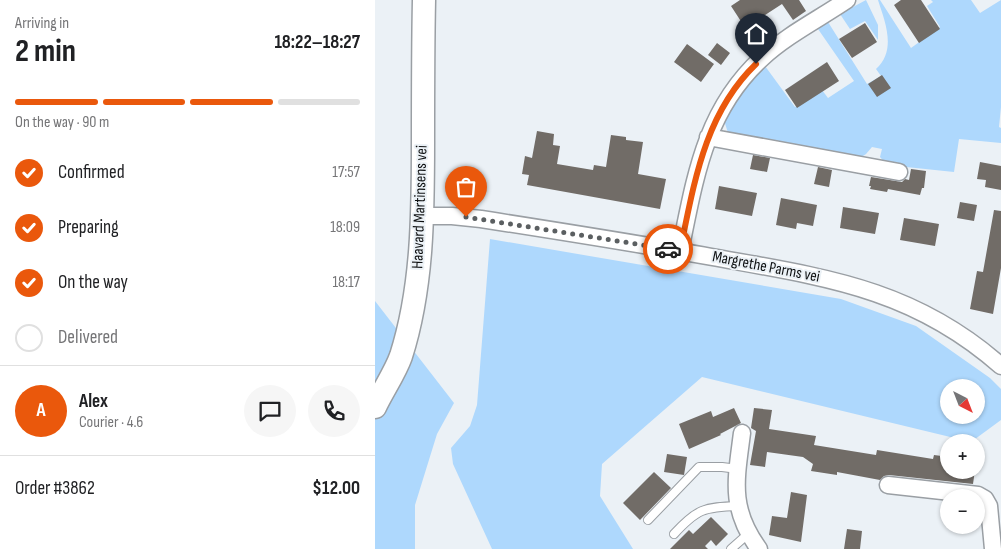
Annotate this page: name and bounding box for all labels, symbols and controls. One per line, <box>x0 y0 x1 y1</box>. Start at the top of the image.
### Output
pin <box>735 13 777 64</box>
text: Arriving in <box>15 14 69 33</box>
icon: home <box>742 20 770 48</box>
text: 18:22–18:27 <box>274 31 360 54</box>
text: 2 min <box>15 32 76 71</box>
text: On the way · 90 m <box>15 113 109 132</box>
street label: Haavard Martinsens vei <box>408 145 432 269</box>
icon: check <box>15 159 43 187</box>
text: Confirmed <box>58 161 125 184</box>
text: 17:57 <box>332 163 360 182</box>
pin <box>445 166 487 217</box>
icon: bag <box>452 173 480 201</box>
icon: check <box>15 214 43 242</box>
text: Preparing <box>58 216 119 239</box>
text: 18:09 <box>330 218 360 237</box>
courier <box>643 224 693 274</box>
icon: car <box>654 235 682 263</box>
street label: Margrethe Parms vei <box>711 247 821 287</box>
icon: check <box>15 269 43 297</box>
text: On the way <box>58 271 128 294</box>
text: 18:17 <box>332 273 360 292</box>
text: Delivered <box>58 326 118 349</box>
north arrow <box>940 379 985 424</box>
map controls <box>940 379 985 534</box>
button: chat <box>244 385 296 437</box>
button: phone <box>308 385 360 437</box>
text: Alex <box>79 390 108 413</box>
text: A <box>36 399 46 422</box>
text: Courier · 4.6 <box>79 413 143 432</box>
button: + <box>940 434 985 479</box>
text: Order #3862 <box>15 477 95 500</box>
text: $12.00 <box>312 477 360 500</box>
button: − <box>940 489 985 534</box>

